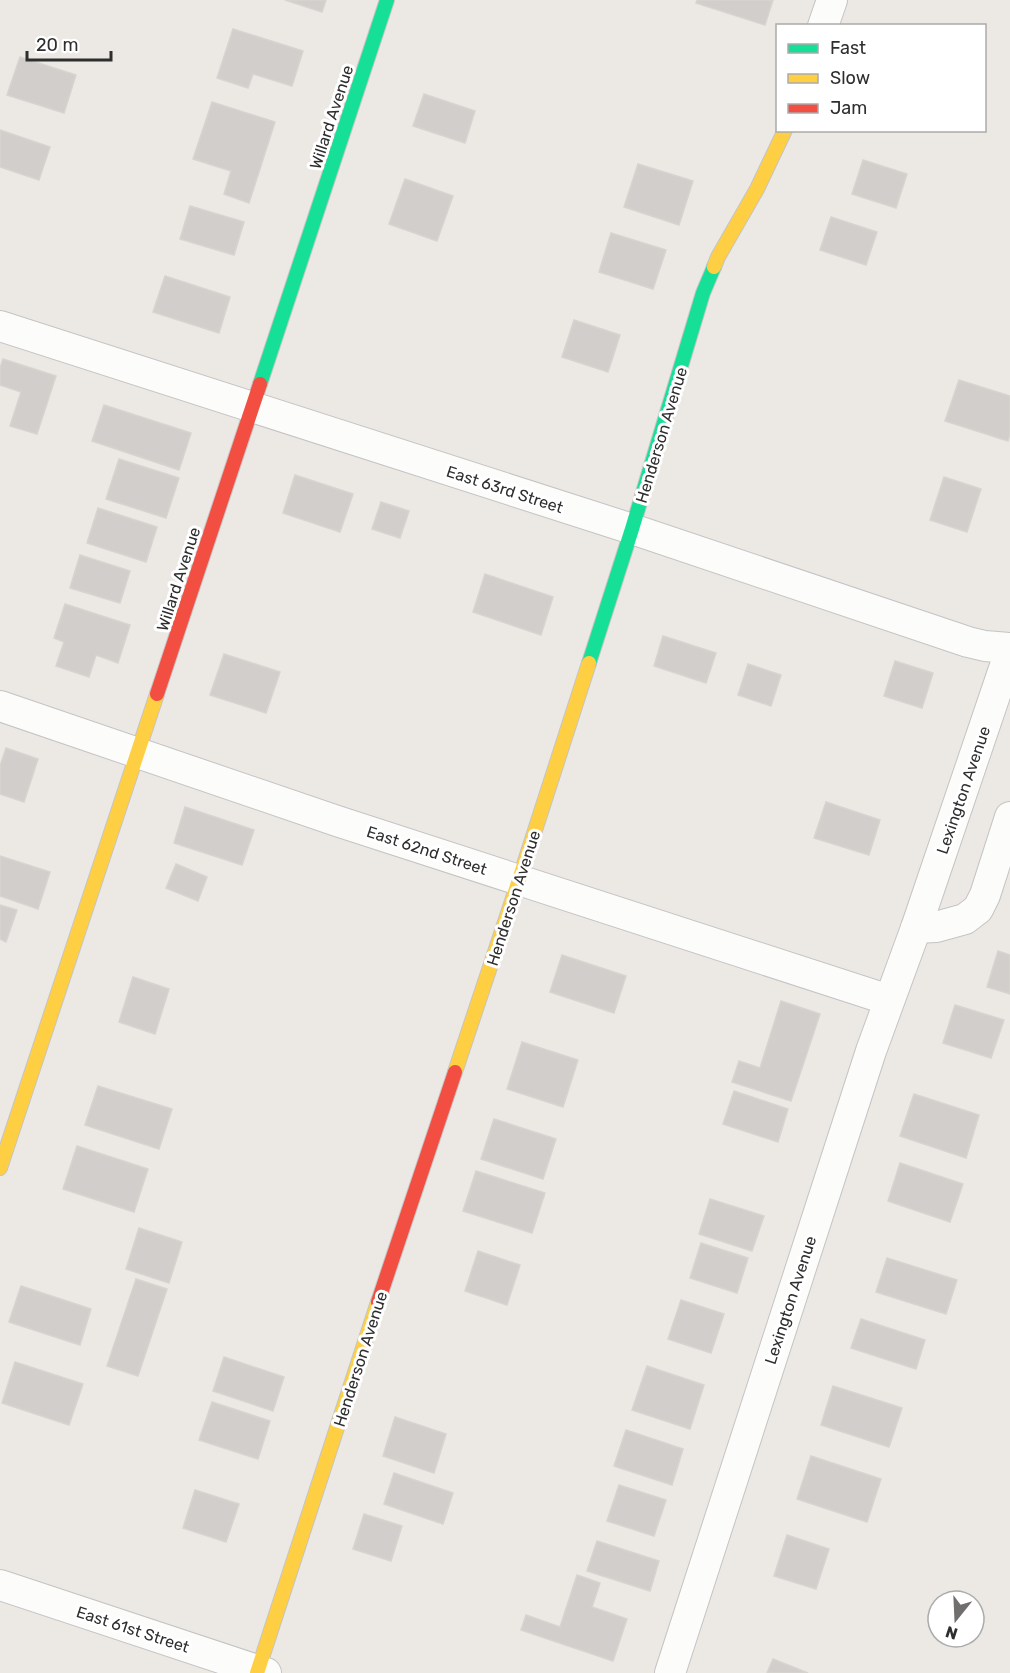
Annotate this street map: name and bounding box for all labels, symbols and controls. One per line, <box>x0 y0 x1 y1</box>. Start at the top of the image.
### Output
scale bar <box>27 24 111 62</box>
legend <box>776 24 986 132</box>
text: 20 m <box>36 34 78 56</box>
text: Fast <box>830 37 866 59</box>
street label: Willard Avenue <box>306 63 357 172</box>
text: Slow <box>830 67 870 89</box>
text: Jam <box>830 97 867 119</box>
street label: Henderson Avenue <box>632 365 691 505</box>
street label: East 63rd Street <box>444 462 566 517</box>
street label: Willard Avenue <box>153 525 204 634</box>
street label: Lexington Avenue <box>933 724 994 857</box>
street label: East 62nd Street <box>364 822 489 879</box>
street label: Henderson Avenue <box>483 828 544 968</box>
street label: Lexington Avenue <box>761 1233 820 1367</box>
street label: Henderson Avenue <box>330 1289 391 1429</box>
north arrow <box>926 1589 986 1649</box>
street label: East 61st Street <box>74 1602 192 1657</box>
text: N <box>943 1622 960 1644</box>

